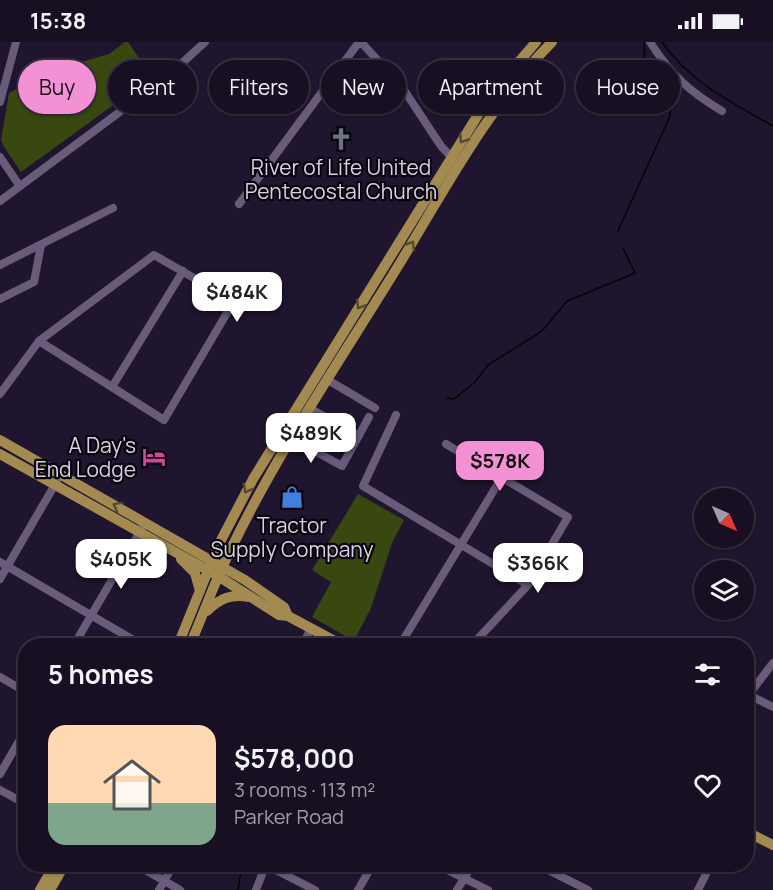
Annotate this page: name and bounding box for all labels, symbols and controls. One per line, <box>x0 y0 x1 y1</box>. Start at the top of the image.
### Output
text: 15:38 <box>30 6 86 36</box>
chip: Buy <box>18 60 96 114</box>
chip: Rent <box>108 60 197 114</box>
chip: Filters <box>209 60 309 114</box>
chip: New <box>321 60 406 114</box>
chip: Apartment <box>418 60 564 114</box>
chip: House <box>576 60 680 114</box>
church icon: River of Life United Pentecostal Church <box>328 126 354 152</box>
one-way arrow <box>459 132 470 143</box>
place label: River of Life United Pentecostal Church <box>245 153 437 205</box>
one-way arrow <box>403 241 415 251</box>
pin: $484K <box>195 272 279 323</box>
text: $484K <box>206 278 268 305</box>
one-way arrow <box>357 298 368 309</box>
pin: $489K <box>269 413 353 464</box>
text: $489K <box>280 419 342 446</box>
place label: A Day's End Lodge <box>35 431 136 483</box>
pin: $578K <box>458 441 542 492</box>
hotel icon: A Day's End Lodge <box>141 444 167 470</box>
text: $578K <box>470 447 530 474</box>
one-way arrow <box>243 483 254 493</box>
shop icon: Tractor Supply Company <box>279 484 305 510</box>
north arrow <box>694 488 754 548</box>
map controls <box>694 488 754 620</box>
one-way arrow <box>113 502 123 513</box>
place label: Tractor Supply Company <box>211 511 373 563</box>
pin: $405K <box>79 539 163 590</box>
pin: $366K <box>496 543 580 594</box>
text: $405K <box>90 545 152 572</box>
text: $366K <box>507 549 569 576</box>
button: layers <box>694 560 754 620</box>
text: 5 homes <box>48 656 154 692</box>
icon: filters <box>691 658 724 691</box>
text: $578,000 <box>234 740 355 776</box>
icon: home <box>96 749 168 821</box>
icon: heart <box>691 769 724 802</box>
text: 3 rooms · 113 m² <box>234 776 375 803</box>
text: Parker Road <box>234 803 344 830</box>

